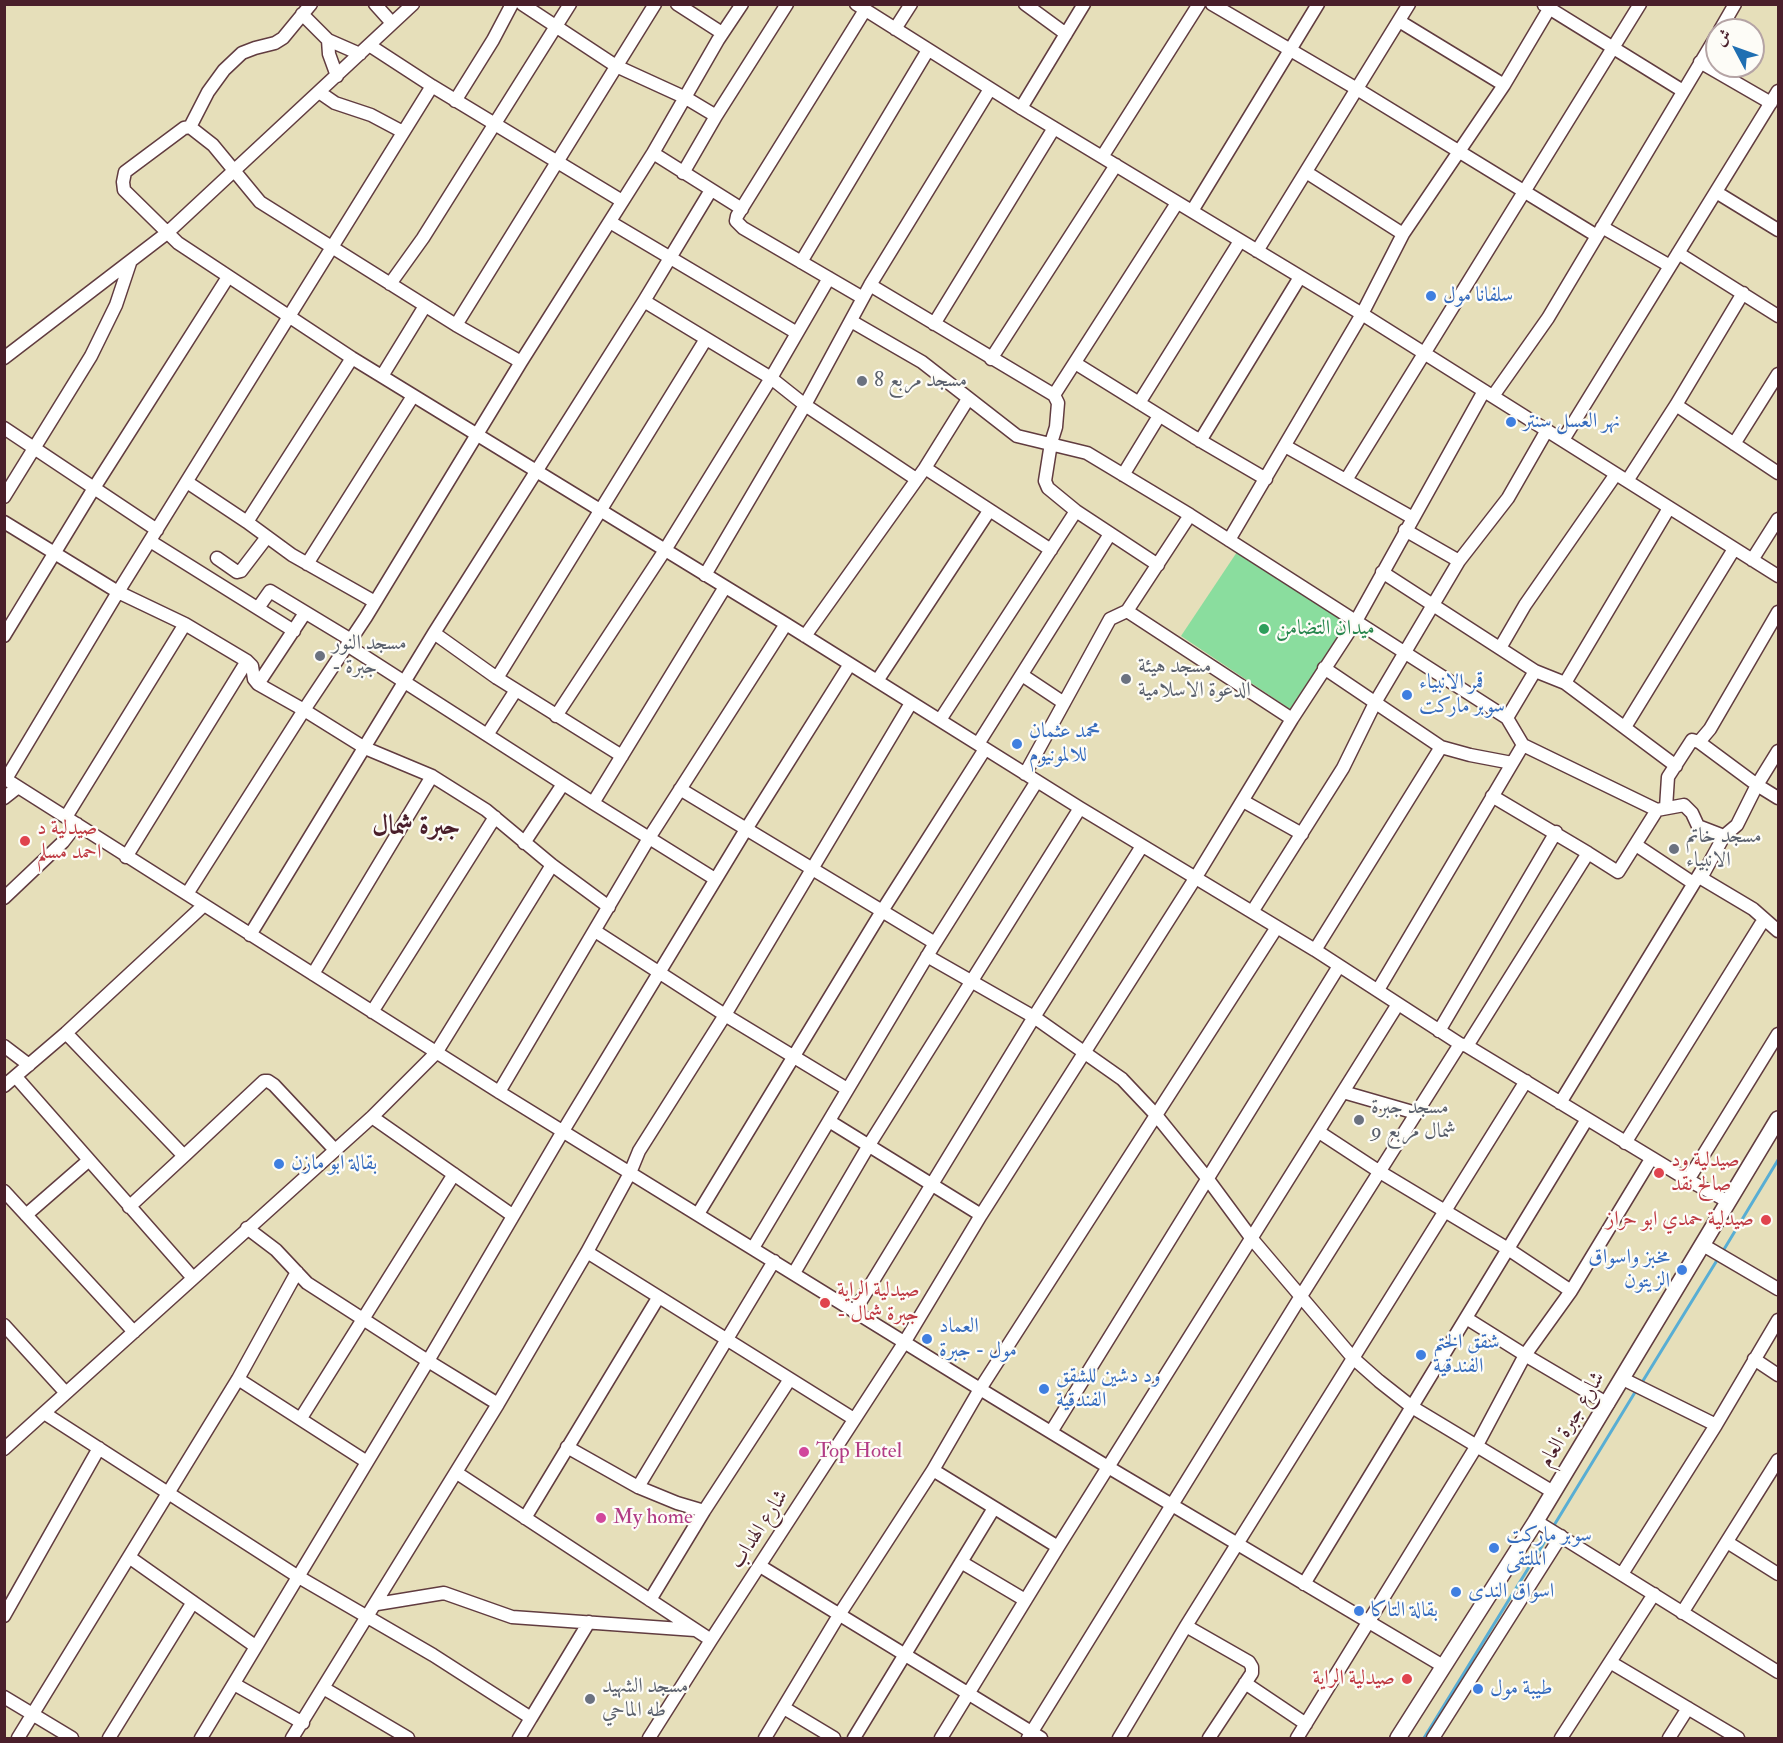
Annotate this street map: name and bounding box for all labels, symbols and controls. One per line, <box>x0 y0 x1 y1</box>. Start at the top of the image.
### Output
north arrow <box>1705 18 1765 78</box>
text: ش <box>1710 25 1736 50</box>
place label: سلفانا مول <box>1443 283 1513 309</box>
marker: سلفانا مول <box>1424 289 1438 303</box>
place label: مسجد مربع 8 <box>874 368 967 394</box>
marker: مسجد مربع 8 <box>855 374 869 388</box>
place label: نهر العسل سنتر <box>1523 409 1620 435</box>
marker: نهر العسل سنتر <box>1504 415 1518 429</box>
place label: ميدان التضامن <box>1276 616 1375 642</box>
marker: ميدان التضامن <box>1257 622 1271 636</box>
place label: مسجد النور - جبرة <box>332 631 407 681</box>
marker: مسجد النور - جبرة <box>313 649 327 663</box>
place label: مسجد هيئة الدعوة الاسلامية <box>1138 654 1251 704</box>
place label: قمر الانبياء سوبر ماركت <box>1419 670 1505 720</box>
marker: مسجد هيئة الدعوة الاسلامية <box>1119 672 1133 686</box>
marker: قمر الانبياء سوبر ماركت <box>1400 688 1414 702</box>
place label: محمد عثمان للالمونيوم <box>1029 719 1100 769</box>
marker: محمد عثمان للالمونيوم <box>1010 737 1024 751</box>
district label: جبرة شمال <box>372 812 460 844</box>
place label: صيدلية د احمد مسلم <box>37 816 101 866</box>
place label: مسجد خاتم الانبياء <box>1686 824 1762 874</box>
marker: صيدلية د احمد مسلم <box>18 834 32 848</box>
marker: مسجد خاتم الانبياء <box>1667 842 1681 856</box>
place label: مسجد جبرة شمال مربع 9 <box>1371 1095 1456 1145</box>
marker: مسجد جبرة شمال مربع 9 <box>1352 1113 1366 1127</box>
place label: صيدلية ود صالح نقد <box>1671 1148 1740 1198</box>
place label: بقالة ابو مازن <box>291 1151 377 1177</box>
marker: بقالة ابو مازن <box>272 1157 286 1171</box>
marker: صيدلية ود صالح نقد <box>1652 1166 1666 1180</box>
place label: صيدلية حمدي ابو حراز <box>1606 1207 1754 1233</box>
marker: صيدلية حمدي ابو حراز <box>1759 1213 1773 1227</box>
place label: مخبز واسواق الزيتون <box>1588 1245 1670 1295</box>
marker: مخبز واسواق الزيتون <box>1675 1263 1689 1277</box>
place label: صيدلية الراية - جبرة شمال <box>837 1278 920 1328</box>
marker: صيدلية الراية - جبرة شمال <box>818 1296 832 1310</box>
place label: العماد مول - جبرة <box>939 1314 1017 1364</box>
place label: شقق الختم الفندقية <box>1433 1330 1500 1380</box>
marker: العماد مول - جبرة <box>920 1332 934 1346</box>
marker: شقق الختم الفندقية <box>1414 1348 1428 1362</box>
place label: ود دشين للشقق الفندقية <box>1056 1364 1161 1414</box>
street label: شارع جبرة العام <box>1535 1367 1611 1473</box>
marker: ود دشين للشقق الفندقية <box>1037 1382 1051 1396</box>
place label: Top Hotel <box>816 1439 902 1465</box>
marker: Top Hotel <box>797 1445 811 1459</box>
street label: شارع الهداب <box>725 1486 795 1574</box>
place label: My home <box>613 1505 693 1531</box>
marker: My home <box>594 1511 608 1525</box>
place label: سوبر ماركت الملتقى <box>1506 1523 1592 1573</box>
marker: سوبر ماركت الملتقى <box>1487 1541 1501 1555</box>
place label: اسواق الندى <box>1468 1579 1554 1605</box>
marker: اسواق الندى <box>1449 1585 1463 1599</box>
place label: بقالة التاكا <box>1371 1598 1438 1624</box>
marker: بقالة التاكا <box>1352 1604 1366 1618</box>
place label: صيدلية الراية <box>1312 1666 1395 1692</box>
marker: صيدلية الراية <box>1400 1672 1414 1686</box>
place label: مسجد الشهيد طه الماحي <box>602 1674 689 1724</box>
place label: طيبة مول <box>1490 1676 1553 1702</box>
marker: طيبة مول <box>1471 1682 1485 1696</box>
marker: مسجد الشهيد طه الماحي <box>583 1692 597 1706</box>

